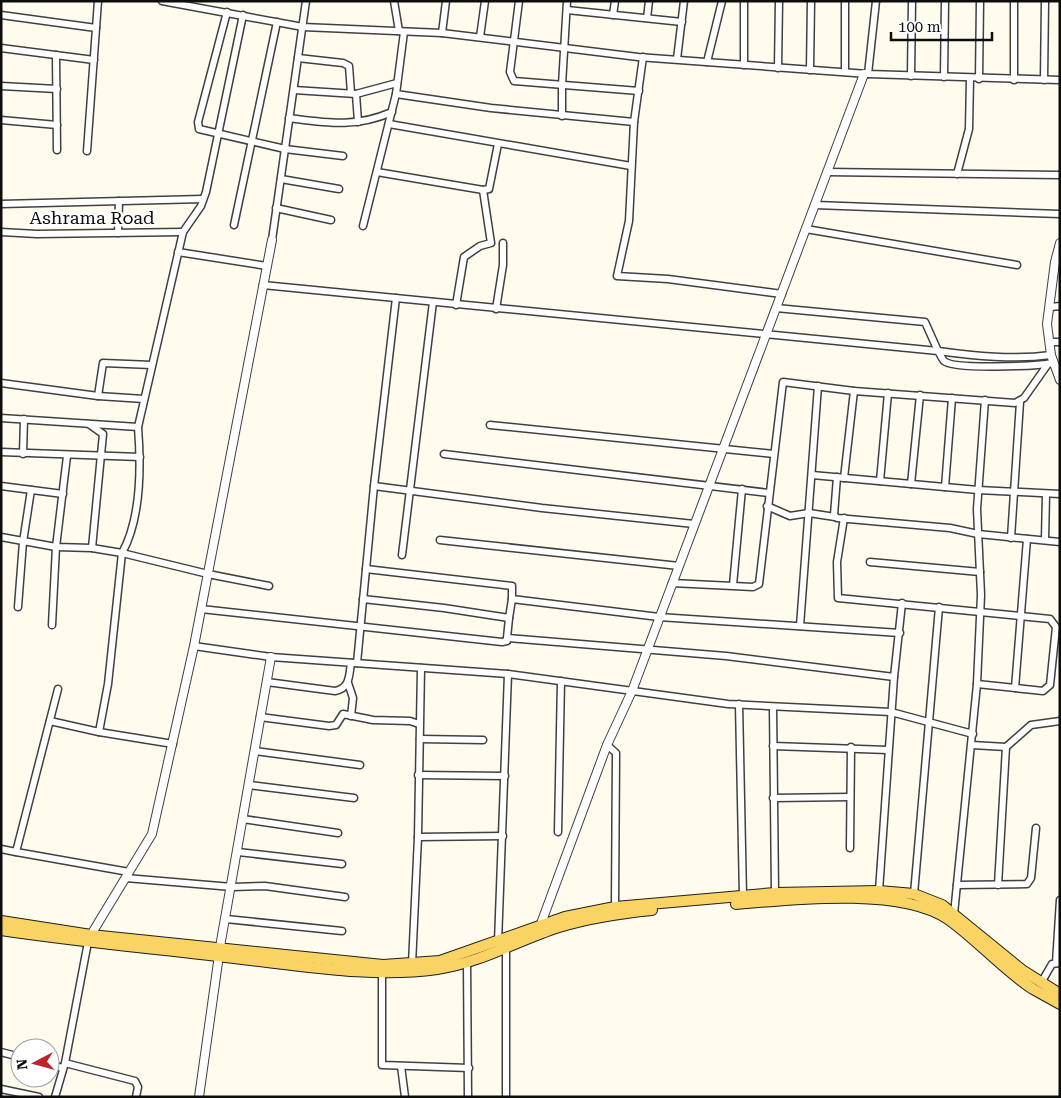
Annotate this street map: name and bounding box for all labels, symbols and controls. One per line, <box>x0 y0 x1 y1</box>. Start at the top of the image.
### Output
scale bar <box>891 10 992 42</box>
text: 100 m <box>898 18 941 36</box>
street label: Ashrama Road <box>30 207 155 228</box>
north arrow <box>10 1038 60 1088</box>
text: N <box>14 1058 31 1071</box>

